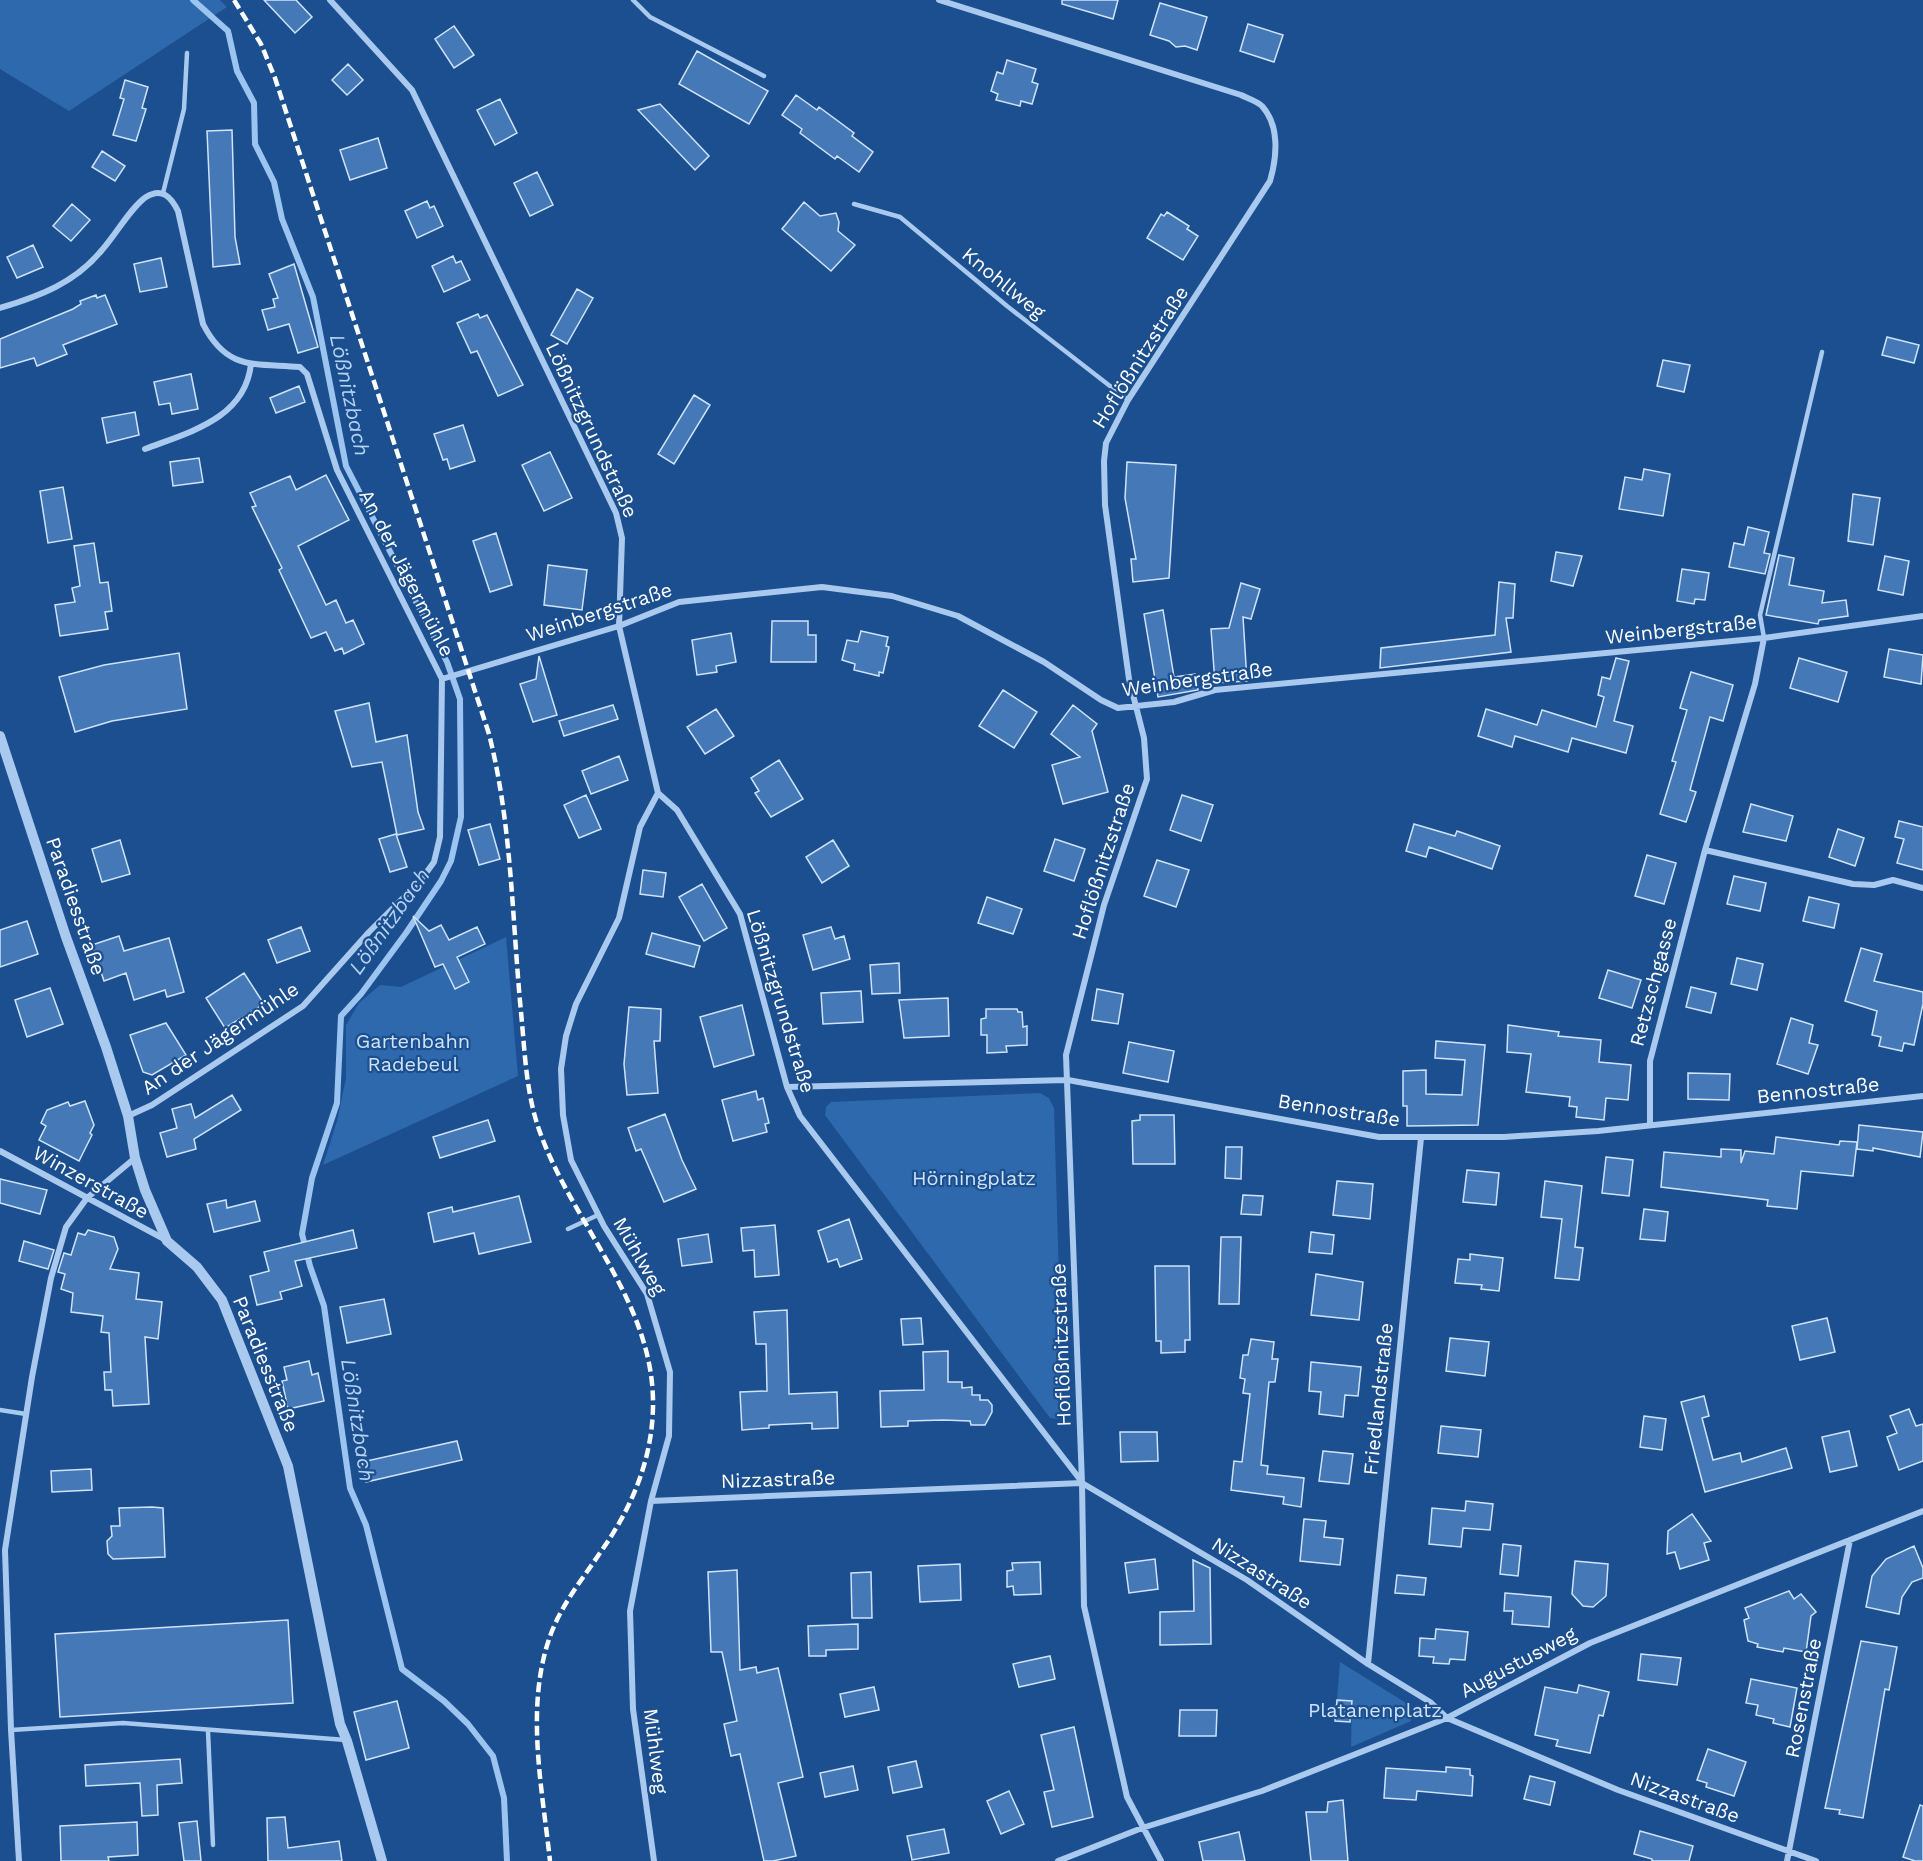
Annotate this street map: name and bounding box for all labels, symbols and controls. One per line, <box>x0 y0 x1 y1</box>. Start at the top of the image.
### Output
street label: Knohllweg <box>957 242 1051 324</box>
street label: Hoflößnitzstraße <box>1087 281 1193 433</box>
water label: Lößnitzbach <box>325 332 375 458</box>
street label: Lößnitzgrundstraße <box>541 338 643 522</box>
street label: An der Jägermühle <box>354 485 460 661</box>
street label: Weinbergstraße <box>523 577 675 647</box>
street label: Weinbergstraße <box>1604 609 1758 649</box>
street label: Weinbergstraße <box>1120 657 1274 701</box>
street label: Hoflößnitzstraße <box>1066 780 1140 942</box>
street label: Paradiesstraße <box>41 834 111 978</box>
water label: Lößnitzbach <box>343 863 435 979</box>
street label: Lößnitzgrundstraße <box>742 906 820 1096</box>
street label: Retzschgasse <box>1624 915 1682 1049</box>
street label: An der Jägermühle <box>137 976 303 1100</box>
park label: Gartenbahn Radebeul <box>356 1029 470 1076</box>
street label: Bennostraße <box>1755 1072 1881 1108</box>
street label: Bennostraße <box>1276 1088 1402 1132</box>
street label: Winzerstraße <box>29 1140 153 1224</box>
park label: Hörningplatz <box>912 1166 1036 1190</box>
street label: Mühlweg <box>608 1213 672 1300</box>
street label: Hoflößnitzstraße <box>1046 1263 1076 1427</box>
street label: Paradiesstraße <box>228 1292 304 1436</box>
street label: Friedlandstraße <box>1358 1322 1398 1476</box>
water label: Lößnitzbach <box>336 1357 380 1483</box>
street label: Nizzastraße <box>720 1465 836 1493</box>
street label: Nizzastraße <box>1207 1532 1317 1614</box>
street label: Augustusweg <box>1456 1621 1581 1703</box>
street label: Rosenstraße <box>1780 1636 1826 1760</box>
park label: Platanenplatz <box>1308 1698 1442 1722</box>
street label: Mühlweg <box>639 1707 673 1795</box>
street label: Nizzastraße <box>1627 1766 1743 1828</box>

